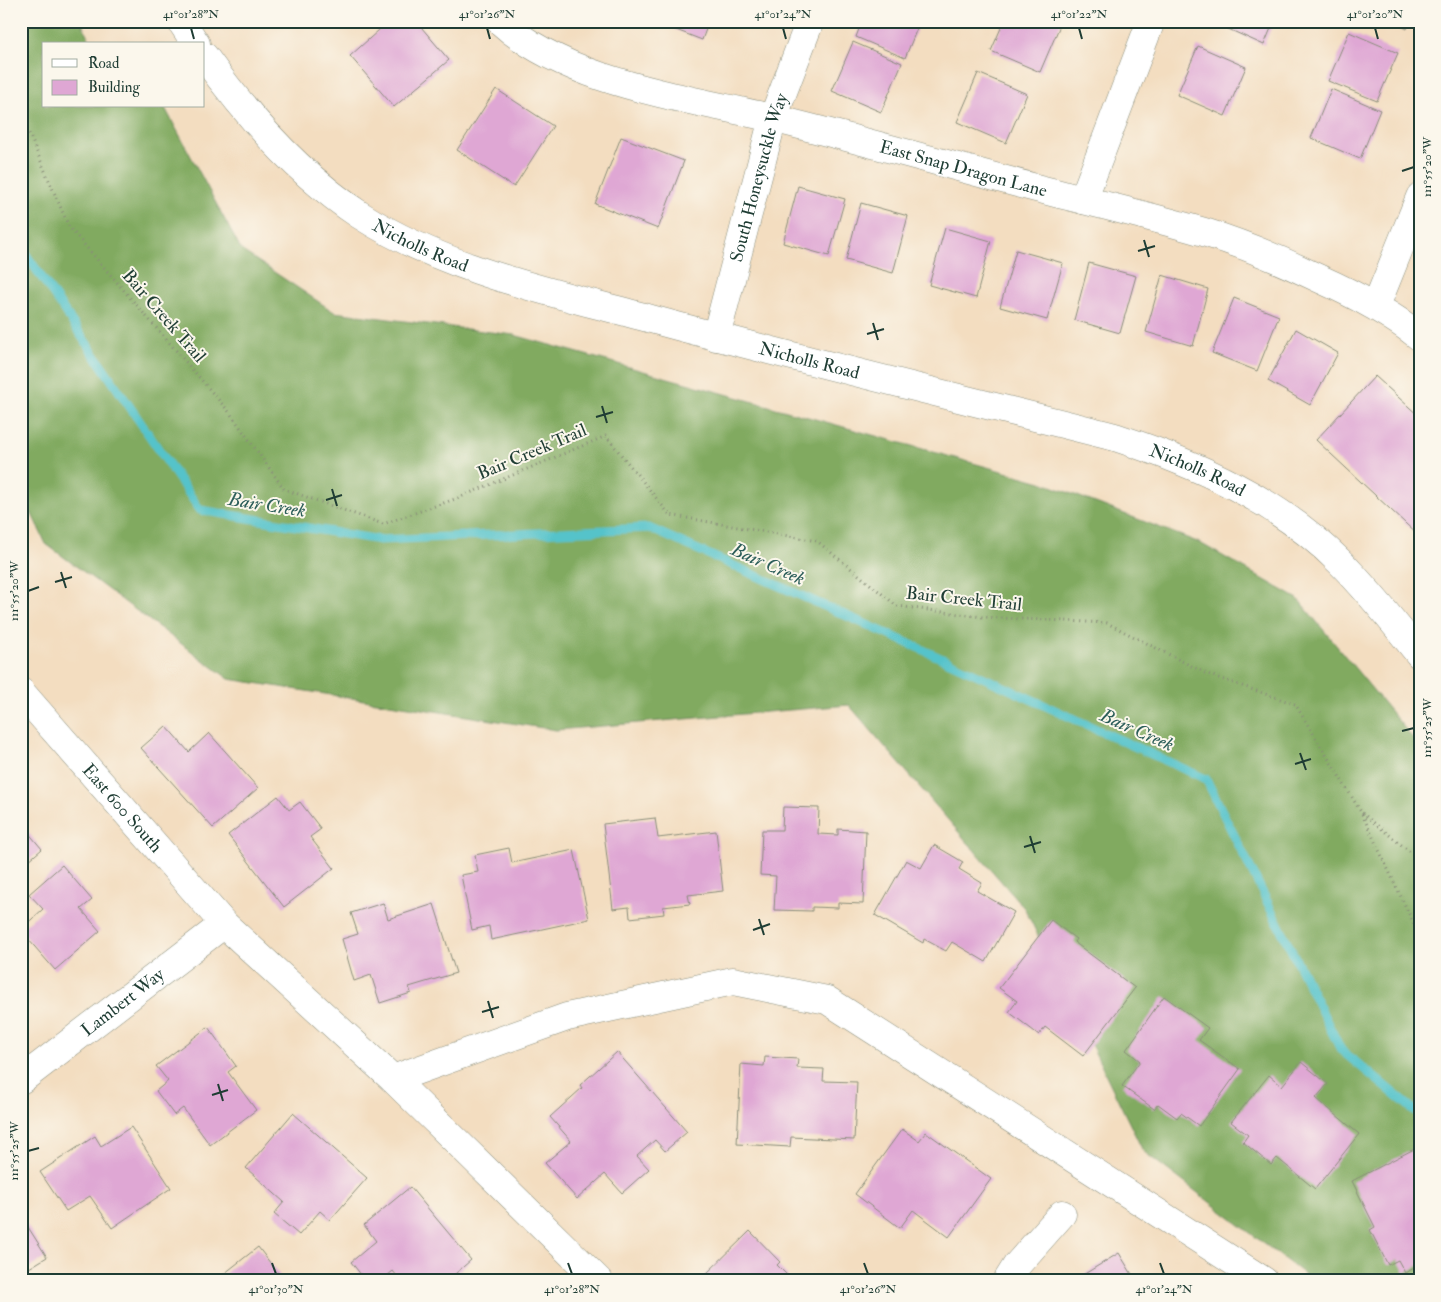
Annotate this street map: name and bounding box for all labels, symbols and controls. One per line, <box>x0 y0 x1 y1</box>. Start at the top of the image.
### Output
text: 41°01'28"N <box>163 7 219 22</box>
text: 41°01'26"N <box>459 7 516 22</box>
text: 41°01'24"N <box>755 7 812 22</box>
text: 41°01'22"N <box>1051 7 1108 22</box>
text: 41°01'20"N <box>1347 7 1404 22</box>
legend <box>42 42 205 108</box>
text: Road <box>88 54 120 73</box>
text: Building <box>88 78 140 97</box>
street label: South Honeysuckle Way <box>724 89 793 264</box>
street label: East Snap Dragon Lane <box>877 135 1050 202</box>
text: 111°55'20"W <box>1420 136 1435 197</box>
street label: Nicholls Road <box>369 214 472 277</box>
street label: Bair Creek Trail <box>117 264 211 368</box>
street label: Nicholls Road <box>757 337 862 384</box>
street label: Bair Creek Trail <box>474 418 590 485</box>
street label: Nicholls Road <box>1146 439 1250 501</box>
water label: Bair Creek <box>226 487 308 523</box>
water label: Bair Creek <box>727 537 809 591</box>
text: 111°55'20"W <box>7 560 22 621</box>
street label: Bair Creek Trail <box>905 581 1024 617</box>
text: 111°55'25"W <box>1420 697 1435 758</box>
water label: Bair Creek <box>1096 703 1178 757</box>
street label: East 600 South <box>77 759 168 858</box>
street label: Lambert Way <box>76 962 170 1041</box>
text: 111°55'25"W <box>7 1120 22 1181</box>
text: 41°01'30"N <box>248 1282 304 1297</box>
text: 41°01'28"N <box>544 1282 600 1297</box>
text: 41°01'26"N <box>840 1282 897 1297</box>
text: 41°01'24"N <box>1136 1282 1193 1297</box>

